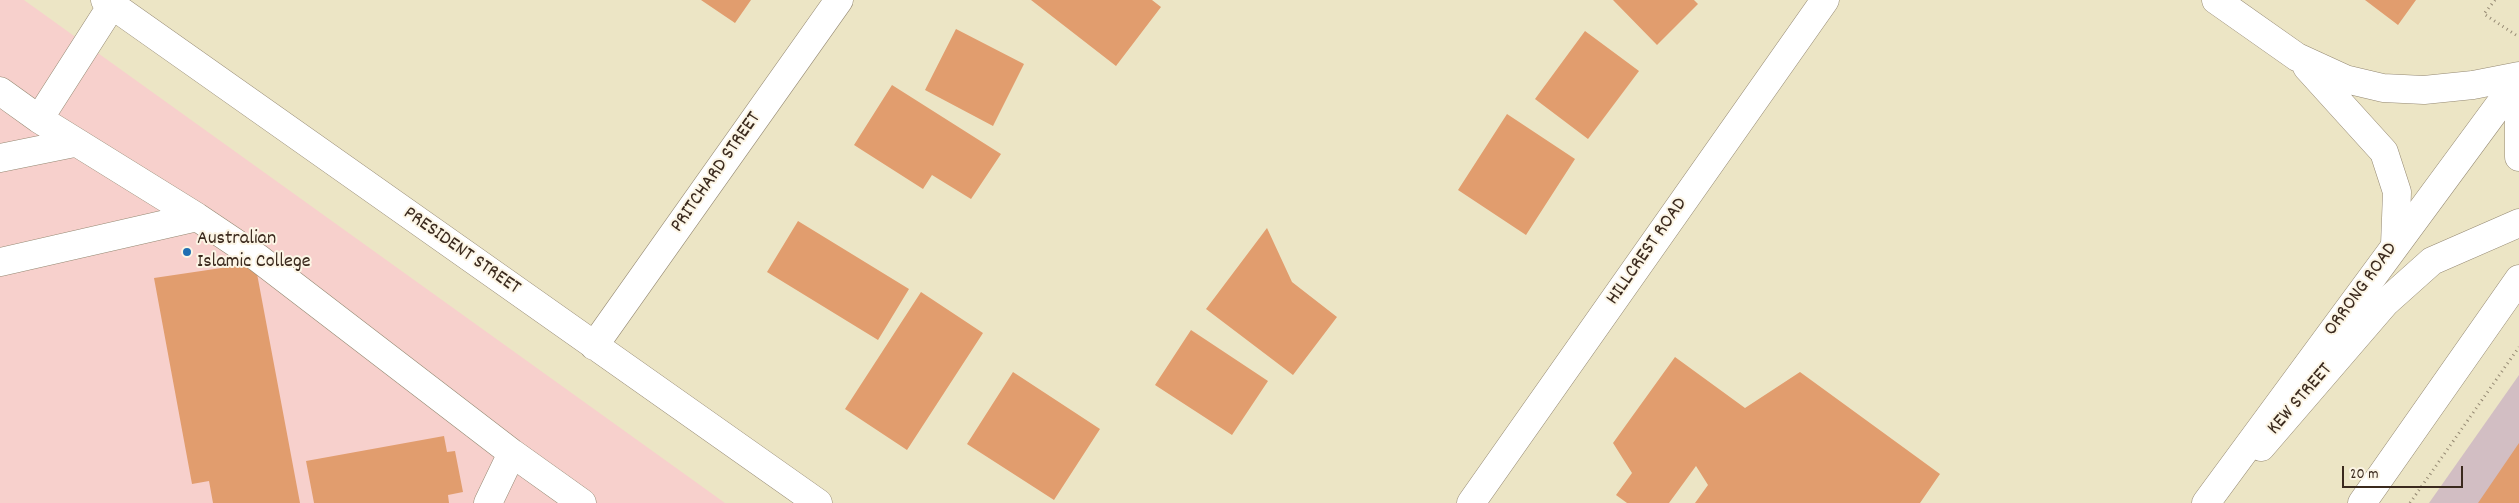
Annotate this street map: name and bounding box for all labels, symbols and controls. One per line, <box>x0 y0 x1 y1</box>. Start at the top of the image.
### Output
street label: PRITCHARD STREET <box>667 108 767 238</box>
street label: HILLCREST ROAD <box>1602 194 1694 310</box>
street label: PRESIDENT STREET <box>398 203 524 301</box>
place label: Australian Islamic College <box>197 228 310 275</box>
street label: ORRONG ROAD <box>2320 239 2404 341</box>
marker: Australian Islamic College <box>181 246 193 258</box>
street label: KEW STREET <box>2263 359 2339 441</box>
scale bar <box>2344 456 2465 488</box>
text: 20 m <box>2350 464 2378 486</box>

